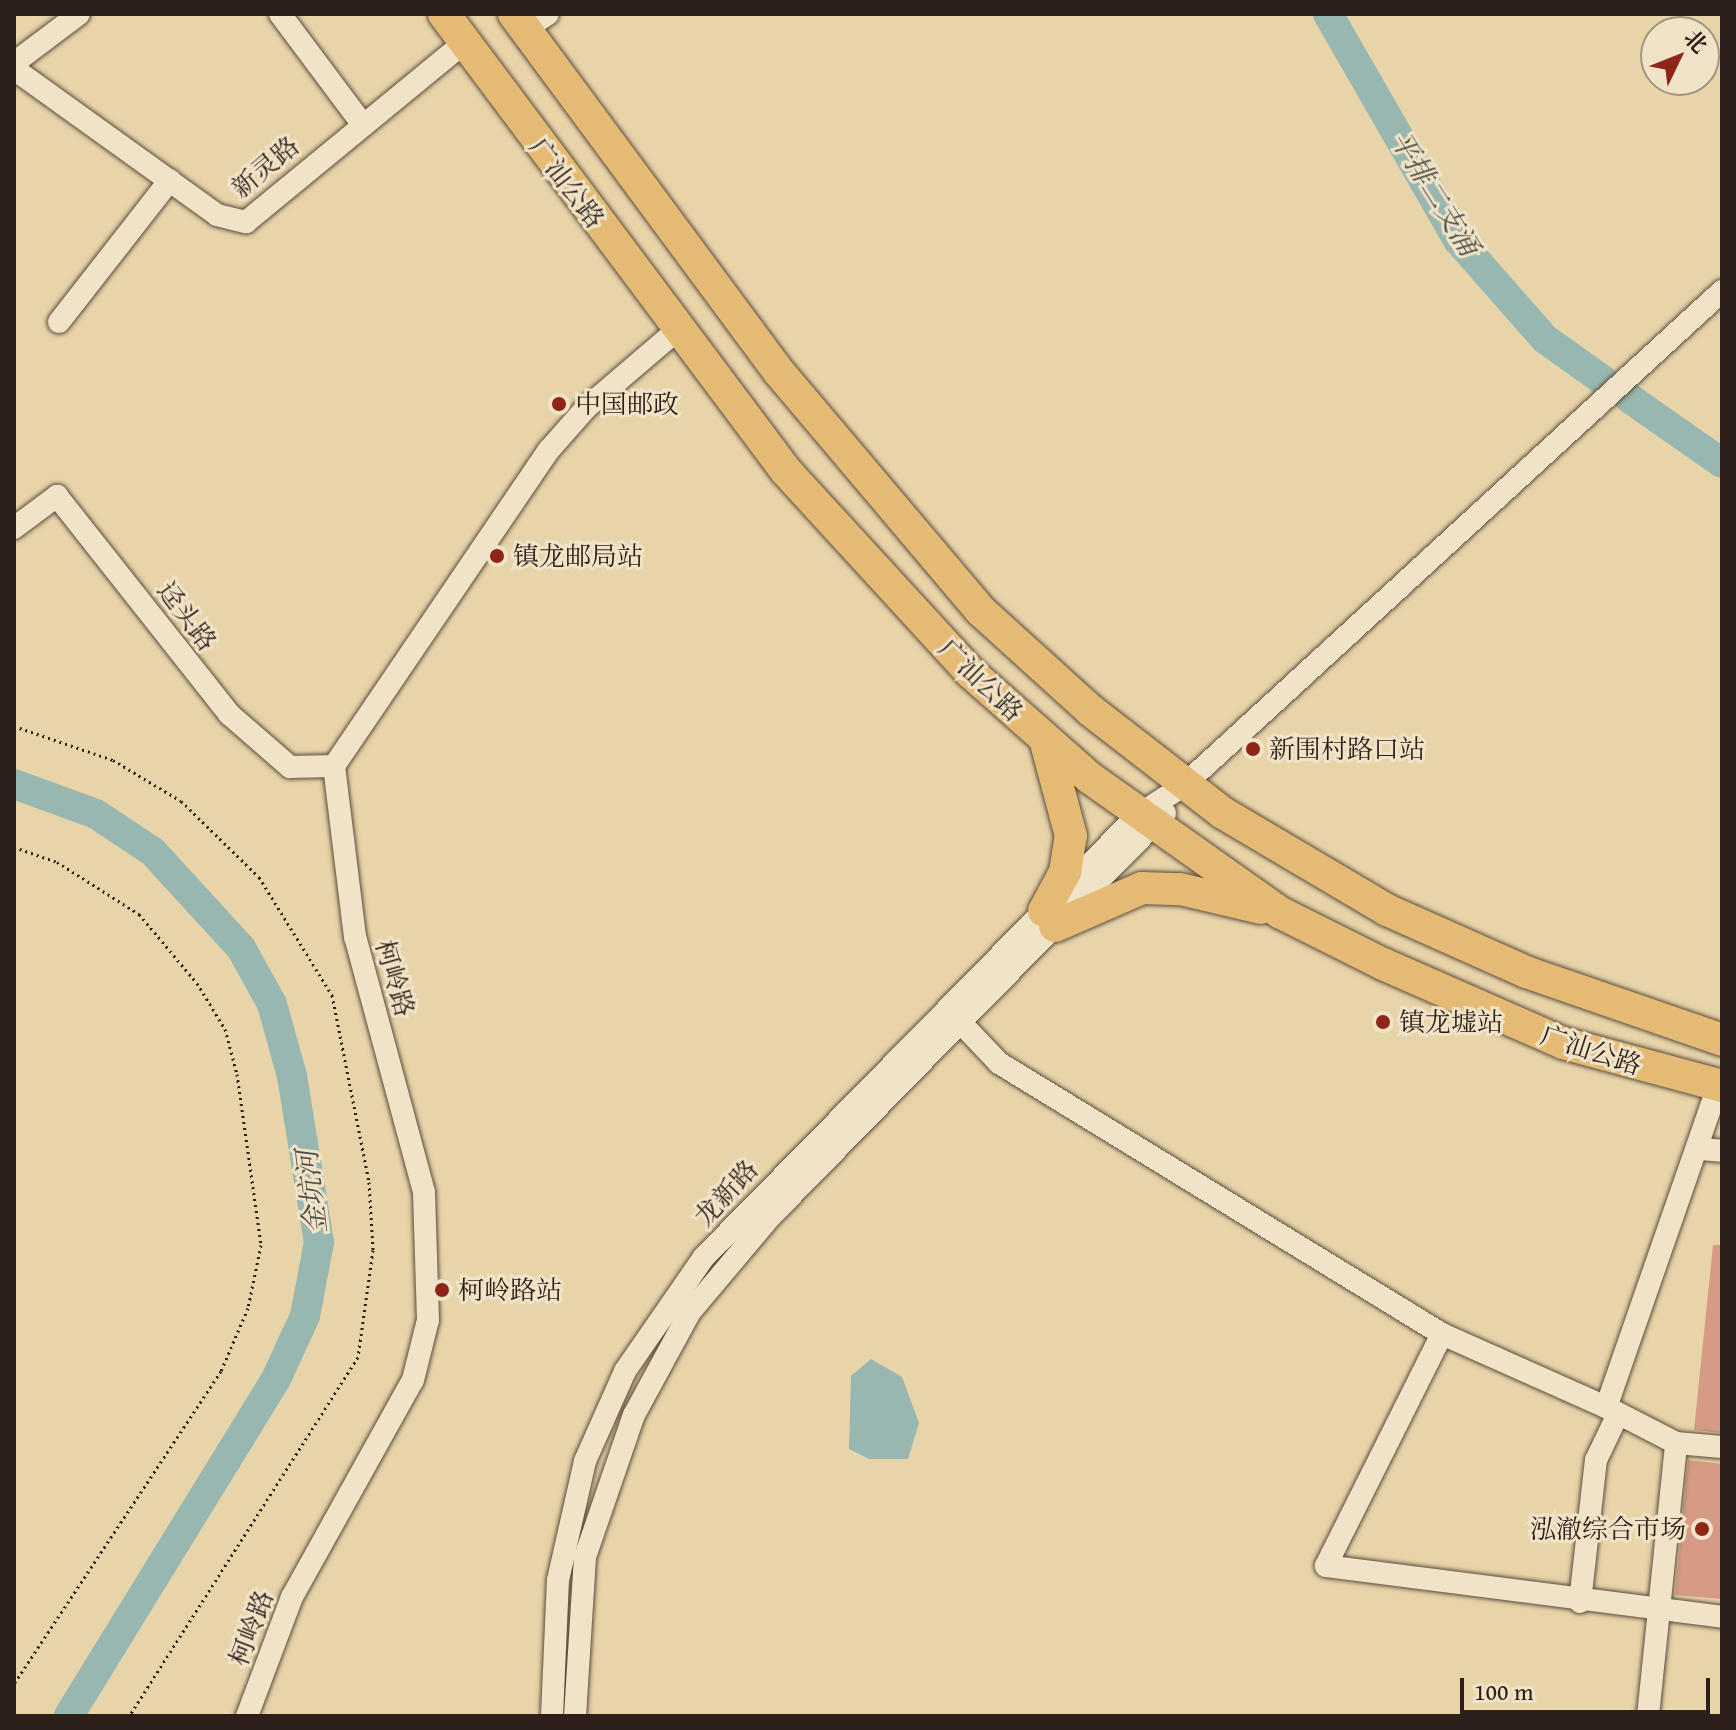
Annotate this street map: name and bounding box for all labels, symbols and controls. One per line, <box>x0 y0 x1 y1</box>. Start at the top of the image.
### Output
north arrow <box>1640 16 1720 96</box>
text: 北 <box>1677 22 1715 60</box>
water label: 平排二支涌 <box>1384 125 1486 261</box>
street label: 新灵路 <box>225 130 305 204</box>
street label: 广汕公路 <box>523 132 611 234</box>
place label: 中国邮政 <box>575 388 679 420</box>
marker: 中国邮政 <box>550 395 568 413</box>
place label: 镇龙邮局站 <box>513 540 643 572</box>
marker: 镇龙邮局站 <box>488 547 506 565</box>
street label: 迳头路 <box>151 575 223 657</box>
street label: 广汕公路 <box>933 633 1029 727</box>
place label: 新围村路口站 <box>1269 733 1425 765</box>
marker: 新围村路口站 <box>1244 740 1262 758</box>
street label: 柯岭路 <box>369 936 421 1020</box>
place label: 镇龙墟站 <box>1399 1006 1503 1038</box>
marker: 镇龙墟站 <box>1374 1013 1392 1031</box>
street label: 广汕公路 <box>1537 1019 1645 1081</box>
water label: 金坑河 <box>289 1148 333 1236</box>
street label: 龙新路 <box>688 1154 764 1232</box>
place label: 柯岭路站 <box>458 1274 562 1306</box>
marker: 柯岭路站 <box>433 1281 451 1299</box>
place label: 泓澈综合市场 <box>1530 1513 1686 1545</box>
marker: 泓澈综合市场 <box>1693 1520 1711 1538</box>
street label: 柯岭路 <box>222 1586 280 1670</box>
scale bar <box>1464 1662 1714 1712</box>
text: 100 m <box>1474 1674 1534 1709</box>

